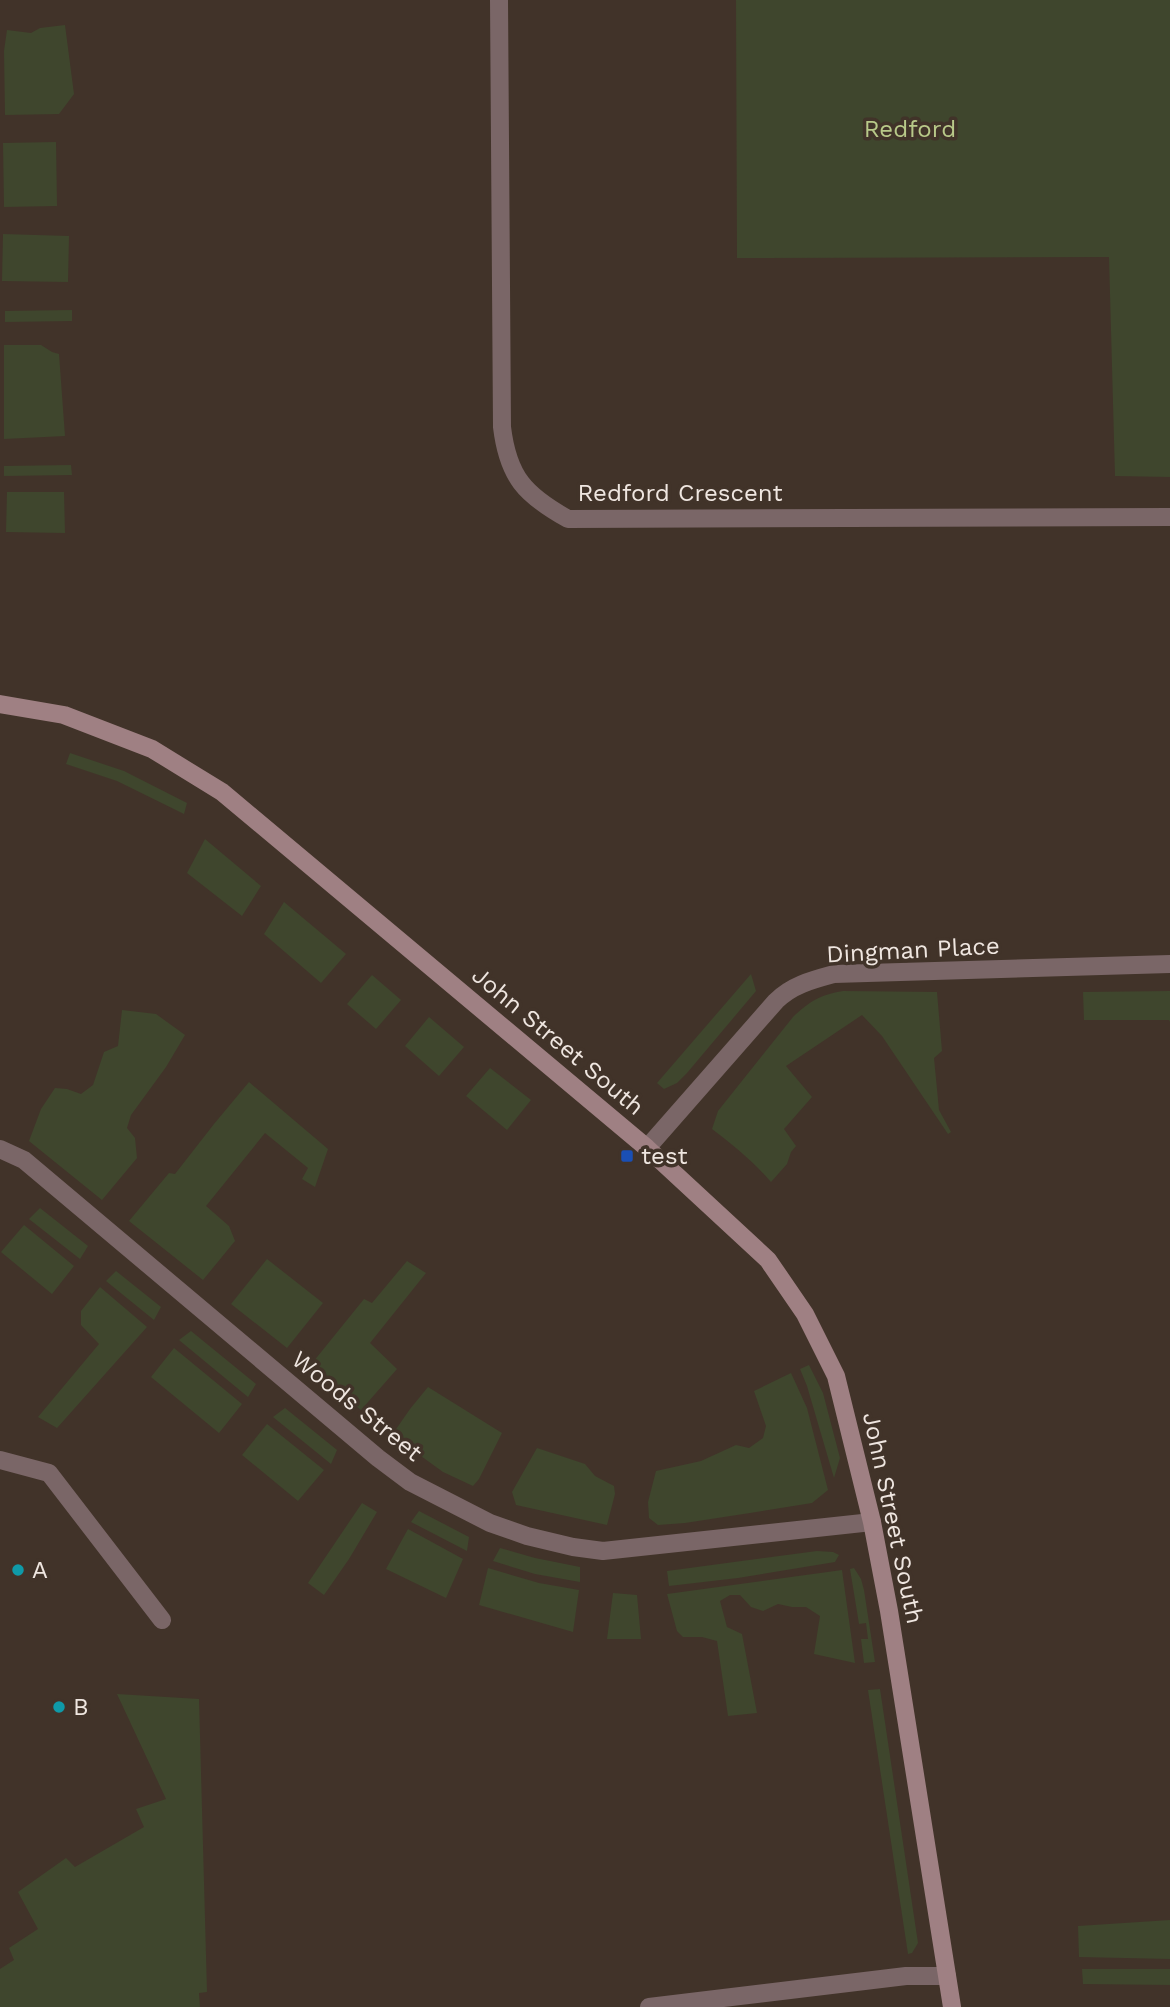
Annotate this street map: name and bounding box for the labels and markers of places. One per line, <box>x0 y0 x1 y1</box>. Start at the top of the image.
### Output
place label: test <box>641 1142 688 1170</box>
marker: test <box>619 1148 635 1164</box>
place label: A <box>32 1556 48 1584</box>
marker: A <box>10 1562 26 1578</box>
place label: B <box>73 1693 89 1721</box>
marker: B <box>51 1699 67 1715</box>

